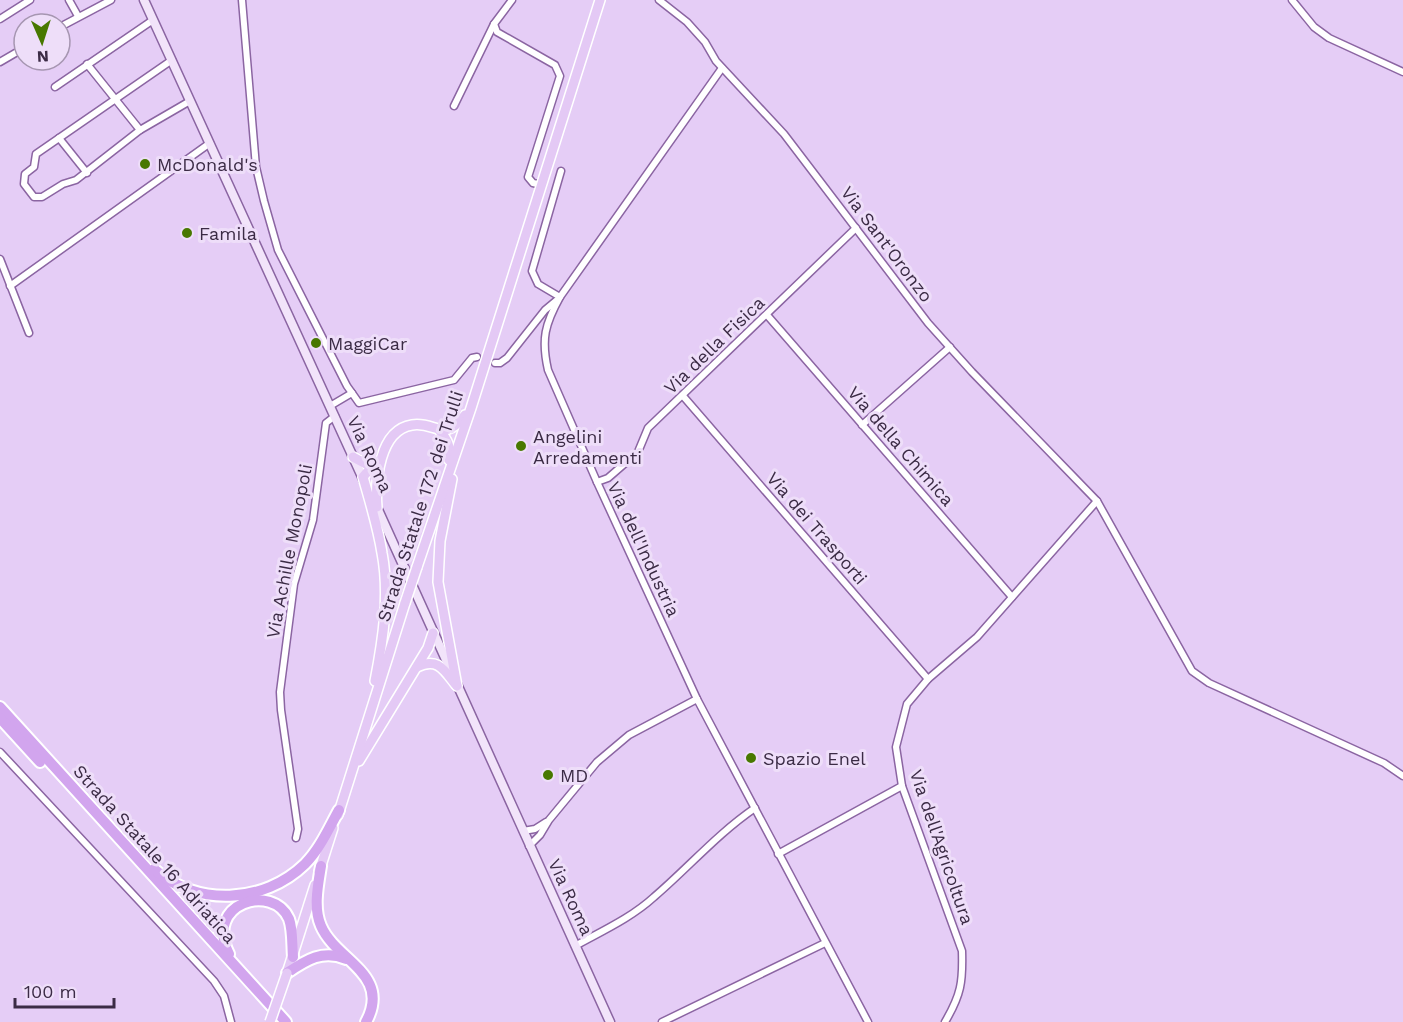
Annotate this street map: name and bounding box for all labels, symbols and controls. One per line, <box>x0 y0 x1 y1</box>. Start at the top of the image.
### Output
north arrow <box>12 12 72 72</box>
text: N <box>36 47 49 66</box>
place label: McDonald's <box>157 154 258 175</box>
marker: McDonald's <box>138 157 152 171</box>
street label: Via Sant'Oronzo <box>837 182 937 306</box>
place label: Famila <box>199 223 257 244</box>
marker: Famila <box>180 226 194 240</box>
street label: Via della Fisica <box>659 292 769 398</box>
place label: MaggiCar <box>328 333 407 354</box>
marker: MaggiCar <box>309 336 323 350</box>
street label: Via della Chimica <box>843 382 959 510</box>
street label: Strada Statale 172 dei Trulli <box>373 388 467 624</box>
street label: Via Roma <box>343 412 397 496</box>
place label: Angelini Arredamenti <box>533 426 642 468</box>
marker: Angelini Arredamenti <box>514 439 528 453</box>
street label: Via Achille Monopoli <box>262 462 316 640</box>
street label: Via dei Trasporti <box>762 467 872 589</box>
street label: Via dell'Industria <box>603 478 685 620</box>
place label: Spazio Enel <box>763 748 866 769</box>
marker: Spazio Enel <box>744 751 758 765</box>
street label: Strada Statale 16 Adriatica <box>69 760 241 948</box>
place label: MD <box>560 765 588 786</box>
street label: Via dell'Agricoltura <box>906 767 978 927</box>
marker: MD <box>541 768 555 782</box>
street label: Via Roma <box>544 855 598 939</box>
scale bar <box>15 971 114 1009</box>
text: 100 m <box>24 981 77 1002</box>

